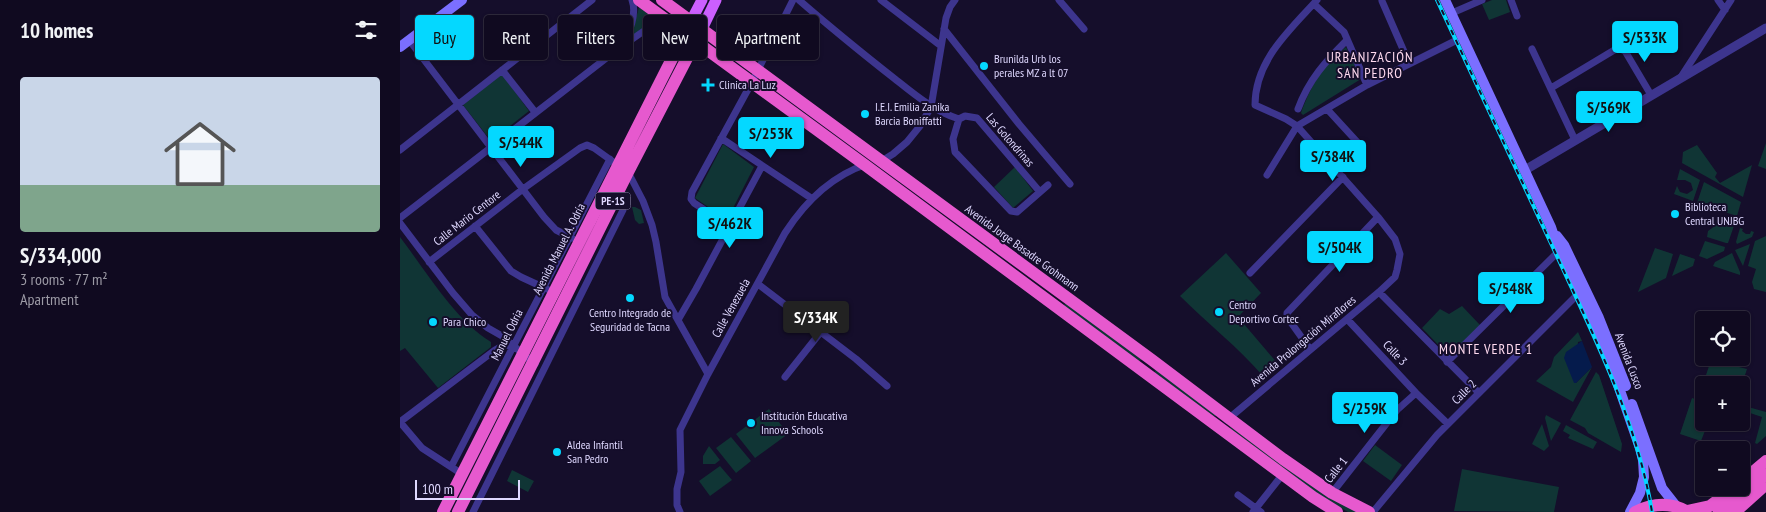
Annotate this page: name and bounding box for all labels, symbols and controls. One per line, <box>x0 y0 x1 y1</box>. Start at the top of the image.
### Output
chip: Buy <box>415 15 474 60</box>
chip: Rent <box>484 15 548 60</box>
chip: Filters <box>558 15 633 60</box>
chip: New <box>643 15 707 60</box>
chip: Apartment <box>717 15 819 60</box>
icon: filters <box>352 16 380 44</box>
text: 10 homes <box>20 17 93 44</box>
pin: S/533K <box>1604 20 1686 63</box>
text: S/533K <box>1623 27 1667 47</box>
district label: URBANIZACIÓN SAN PEDRO <box>1326 48 1414 82</box>
place label: Brunilda Urb los perales MZ a lt 07 <box>994 51 1069 80</box>
marker: Brunilda Urb los perales MZ a lt 07 <box>978 60 990 72</box>
place label: Clinica La Luz <box>719 77 776 92</box>
marker: Clinica La Luz <box>701 78 715 92</box>
pin: S/569K <box>1568 90 1650 133</box>
text: S/569K <box>1587 97 1631 117</box>
place label: I.E.I. Emilia Zanika Barcia Boniffatti <box>875 99 949 128</box>
marker: I.E.I. Emilia Zanika Barcia Boniffatti <box>859 108 871 120</box>
icon: home <box>155 109 245 199</box>
street label: Las Golondrinas <box>983 110 1038 169</box>
pin: S/253K <box>730 116 812 159</box>
text: S/253K <box>749 123 793 143</box>
pin: S/544K <box>480 126 562 168</box>
text: S/544K <box>499 132 543 152</box>
pin: S/384K <box>1292 140 1374 182</box>
text: S/384K <box>1311 146 1355 166</box>
street label: Calle Mario Centore <box>430 187 503 249</box>
road number: PE-1S <box>596 192 630 210</box>
place label: Biblioteca Central UNJBG <box>1685 199 1744 228</box>
street label: Avenida Manuel A. Odría <box>529 200 588 297</box>
street label: Avenida Jorge Basadre Grohmann <box>962 201 1082 294</box>
pin: S/462K <box>689 206 771 249</box>
marker: Biblioteca Central UNJBG <box>1669 208 1681 220</box>
text: S/462K <box>708 213 752 233</box>
pin: S/504K <box>1299 230 1381 273</box>
text: S/504K <box>1318 237 1362 257</box>
text: S/334,000 <box>20 242 101 269</box>
text: 3 rooms · 77 m² <box>20 269 108 289</box>
pin: S/548K <box>1470 272 1552 314</box>
street label: Calle Venezuela <box>708 275 753 340</box>
text: S/548K <box>1489 278 1533 298</box>
text: Apartment <box>20 289 79 309</box>
marker: Centro Integrado de Seguridad de Tacna <box>624 292 636 304</box>
street label: Avenida Prolongación Miraflores <box>1247 292 1359 389</box>
place label: Centro Deportivo Cortec <box>1229 297 1300 326</box>
pin: S/334K <box>775 300 857 343</box>
place label: Centro Integrado de Seguridad de Tacna <box>589 305 671 334</box>
street label: Manuel Odria <box>487 306 526 363</box>
marker: Centro Deportivo Cortec <box>1213 306 1225 318</box>
text: S/334K <box>794 307 838 327</box>
map controls <box>1695 311 1750 496</box>
button: locate <box>1695 311 1750 366</box>
place label: Para Chico <box>443 314 486 329</box>
marker: Para Chico <box>427 316 439 328</box>
street label: Avenida Cusco <box>1612 331 1647 391</box>
street label: Calle 3 <box>1380 337 1411 368</box>
district label: MONTE VERDE 1 <box>1439 340 1533 358</box>
street label: Calle 2 <box>1448 376 1479 407</box>
button: + <box>1695 376 1750 431</box>
pin: S/259K <box>1324 392 1406 434</box>
text: S/259K <box>1343 398 1387 418</box>
place label: Institución Educativa Innova Schools <box>761 408 848 437</box>
marker: Institución Educativa Innova Schools <box>745 417 757 429</box>
place label: Aldea Infantil San Pedro <box>567 437 623 466</box>
button: − <box>1695 441 1750 496</box>
marker: Aldea Infantil San Pedro <box>551 446 563 458</box>
street label: Calle 1 <box>1321 454 1350 486</box>
scale bar <box>415 477 520 500</box>
text: 100 m <box>422 480 453 498</box>

